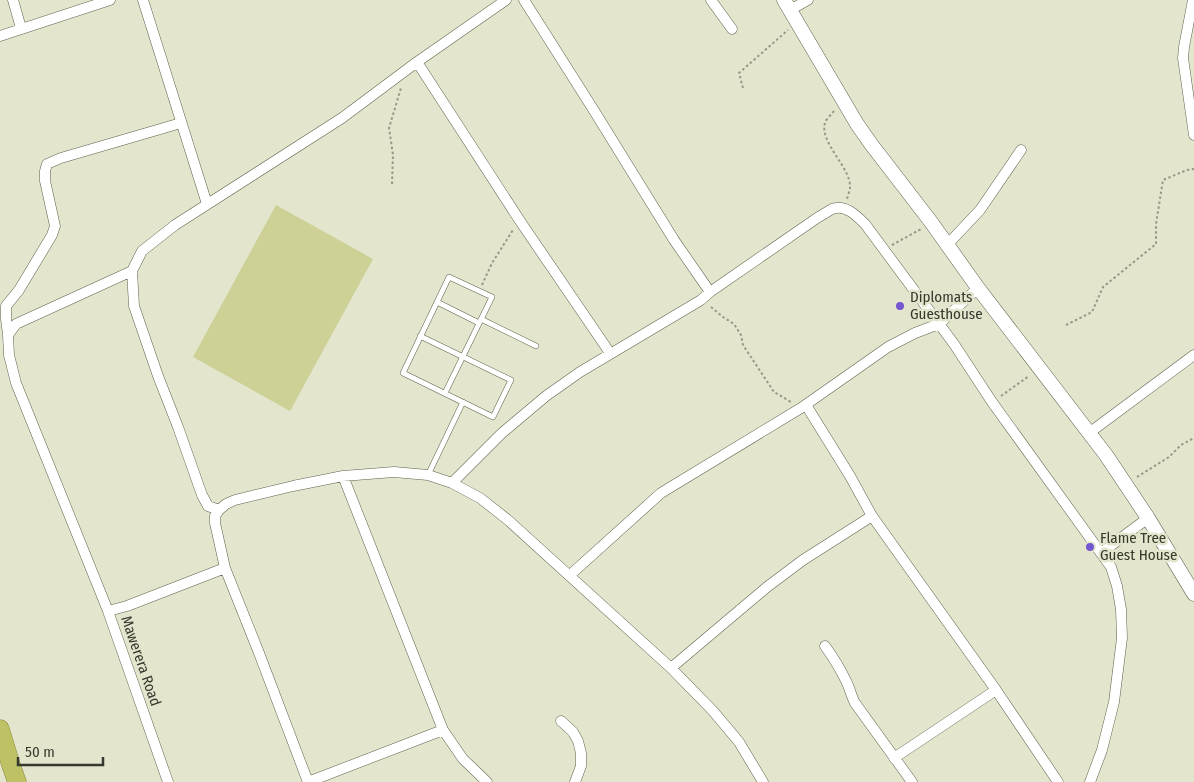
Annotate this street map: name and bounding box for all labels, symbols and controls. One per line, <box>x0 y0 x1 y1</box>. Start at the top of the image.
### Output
place label: Diplomats Guesthouse <box>910 288 983 323</box>
marker: Diplomats Guesthouse <box>894 300 906 312</box>
place label: Flame Tree Guest House <box>1100 529 1177 564</box>
marker: Flame Tree Guest House <box>1084 541 1096 553</box>
street label: Mawerera Road <box>117 614 165 708</box>
scale bar <box>18 734 102 766</box>
text: 50 m <box>25 743 55 761</box>

